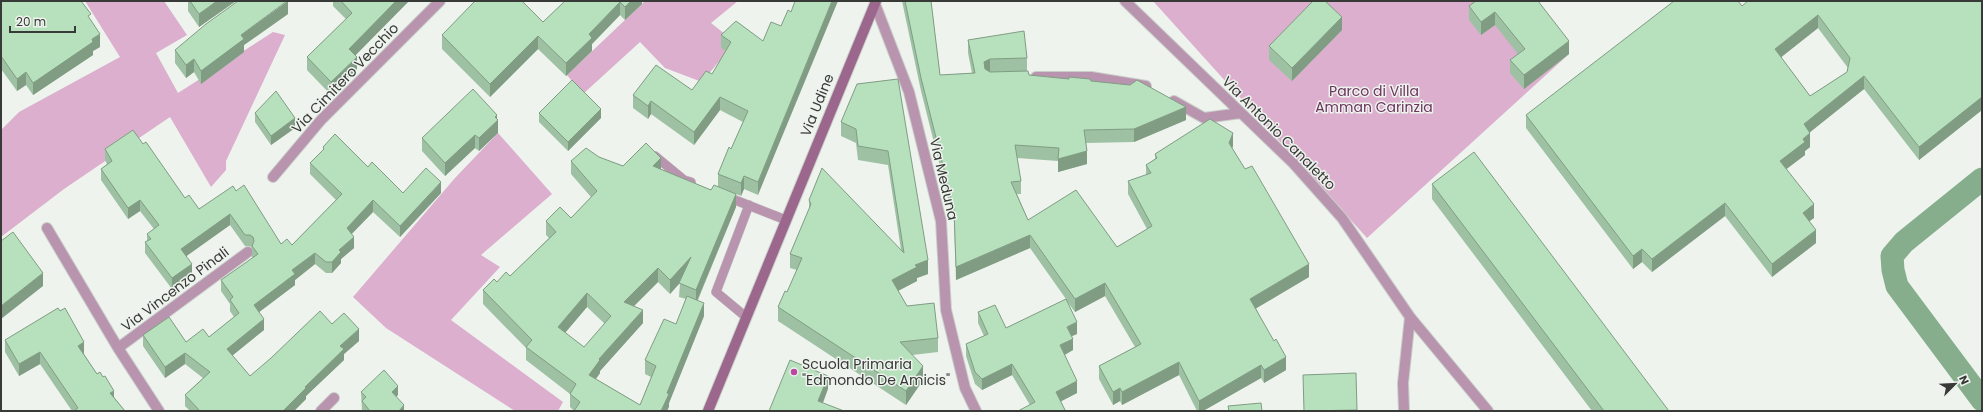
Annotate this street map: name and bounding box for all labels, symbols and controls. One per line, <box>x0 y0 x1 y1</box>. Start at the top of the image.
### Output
scale bar <box>10 8 75 34</box>
text: 20 m <box>16 13 46 30</box>
street label: Via Cimitero Vecchio <box>287 18 403 138</box>
street label: Via Udine <box>795 70 839 139</box>
street label: Via Antonio Canaletto <box>1218 72 1340 194</box>
park label: Parco di Villa Amman Carinzia <box>1315 81 1433 117</box>
street label: Via Meduna <box>925 136 963 222</box>
street label: Via Vincenzo Pinali <box>117 242 233 336</box>
place label: Scuola Primaria "Edmondo De Amicis" <box>802 354 950 390</box>
north arrow <box>1935 364 1975 404</box>
marker: Scuola Primaria "Edmondo De Amicis" <box>789 367 799 377</box>
text: N <box>1955 373 1973 387</box>

